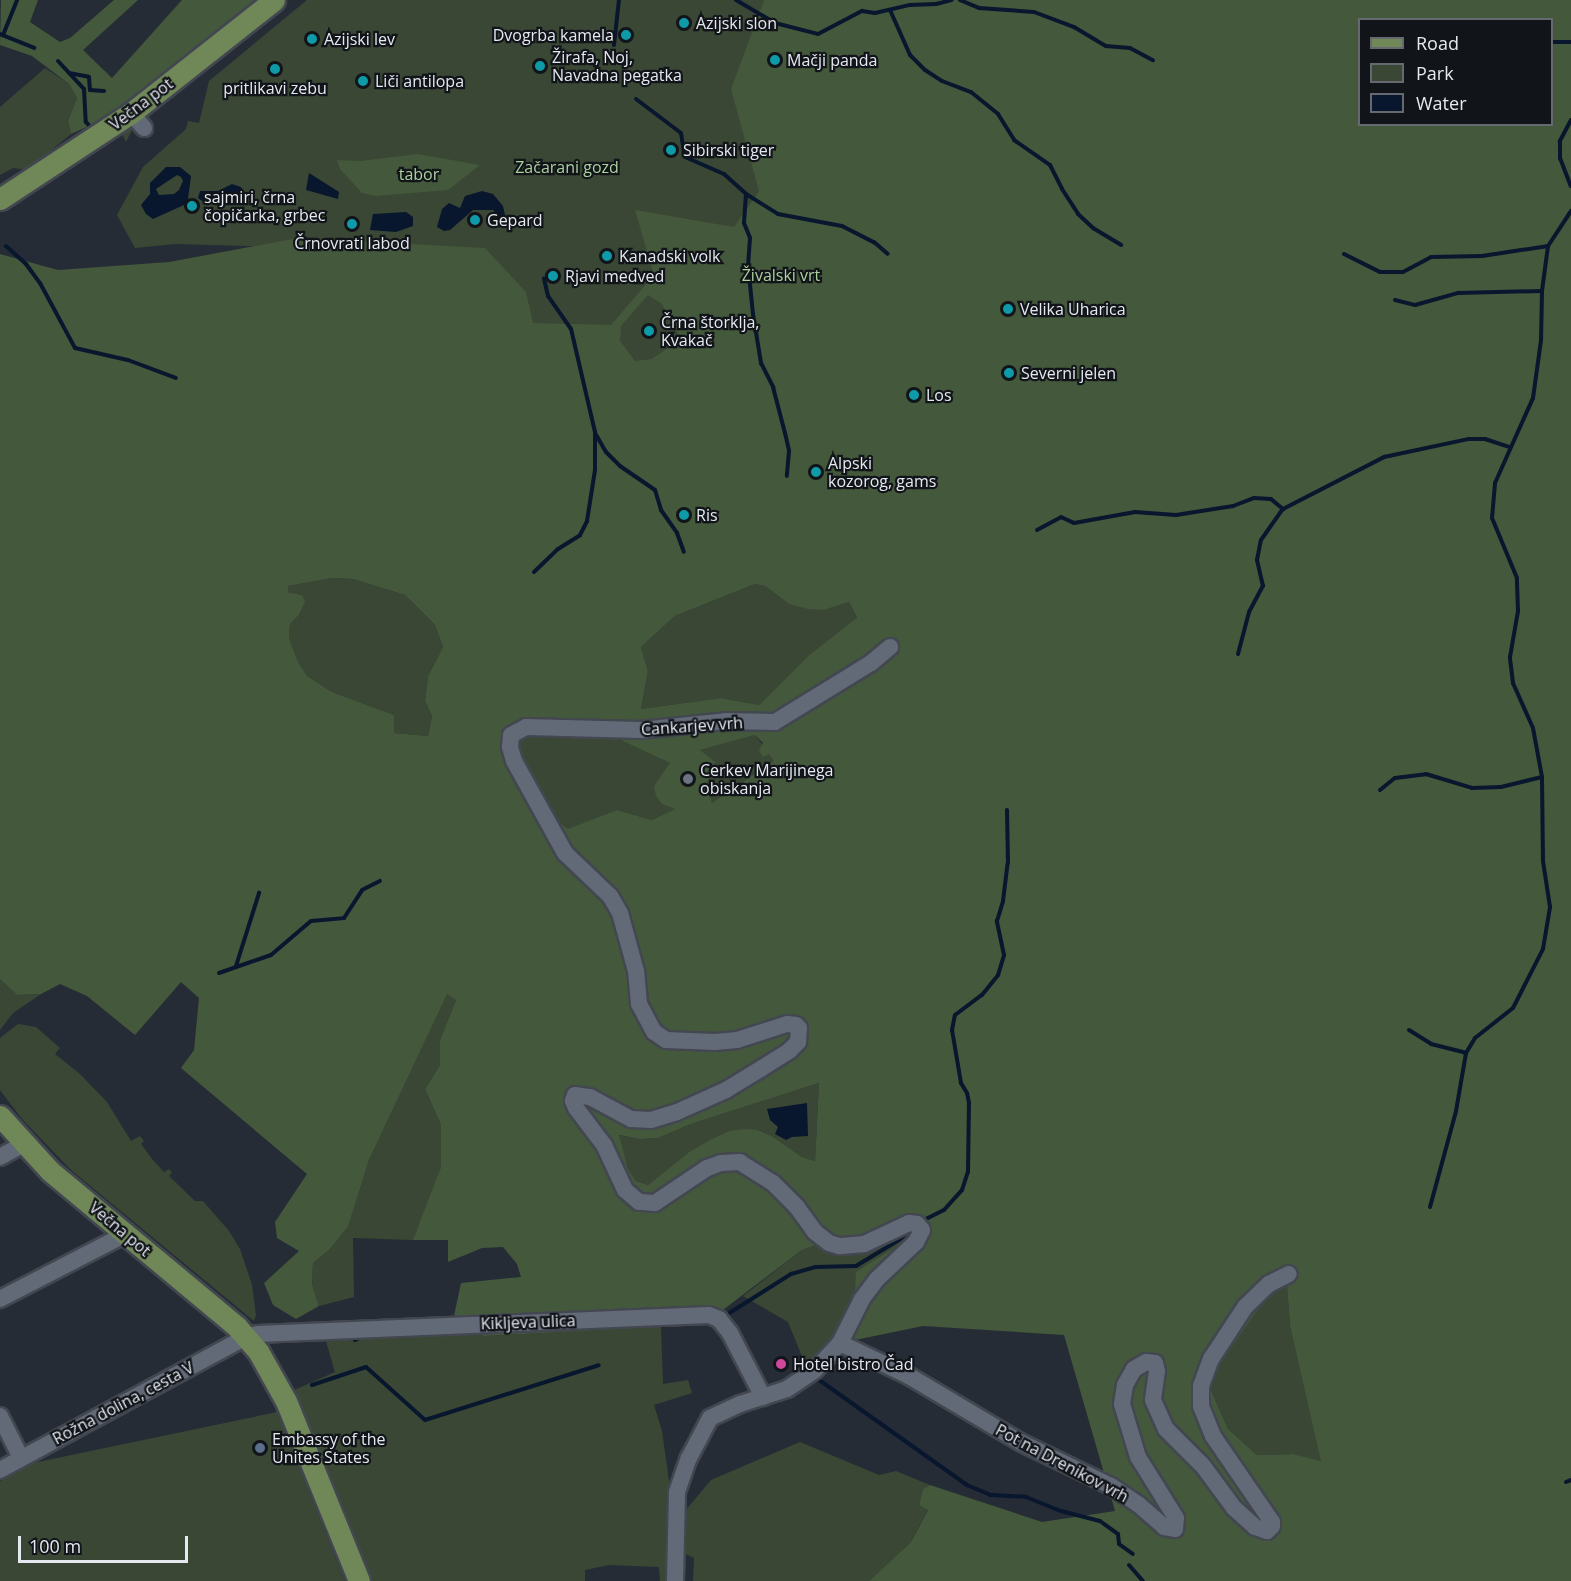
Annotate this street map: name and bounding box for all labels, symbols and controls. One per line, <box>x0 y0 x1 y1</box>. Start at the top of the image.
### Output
place label: Azijski slon <box>696 13 777 33</box>
marker: Azijski slon <box>677 16 691 30</box>
legend <box>1358 18 1553 126</box>
place label: Dvogrba kamela <box>493 25 614 45</box>
marker: Dvogrba kamela <box>619 28 633 42</box>
place label: Azijski lev <box>324 29 395 49</box>
text: Road <box>1416 31 1459 55</box>
marker: Azijski lev <box>305 32 319 46</box>
place label: Žirafa, Noj, Navadna pegatka <box>552 47 682 85</box>
place label: Mačji panda <box>787 50 877 70</box>
marker: Mačji panda <box>768 53 782 67</box>
marker: Žirafa, Noj, Navadna pegatka <box>533 59 547 73</box>
text: Park <box>1416 61 1454 85</box>
marker: pritlikavi zebu <box>268 62 282 76</box>
place label: Liči antilopa <box>375 71 464 91</box>
street label: Večna pot <box>106 74 176 134</box>
marker: Liči antilopa <box>356 74 370 88</box>
place label: pritlikavi zebu <box>223 78 327 98</box>
text: Water <box>1416 91 1467 115</box>
place label: Sibirski tiger <box>683 140 774 160</box>
marker: Sibirski tiger <box>664 143 678 157</box>
park label: Začarani gozd <box>515 157 619 177</box>
park label: tabor <box>399 164 439 184</box>
place label: sajmiri, črna čopičarka, grbec <box>204 187 325 225</box>
marker: sajmiri, črna čopičarka, grbec <box>185 199 199 213</box>
place label: Gepard <box>487 210 543 230</box>
marker: Gepard <box>468 213 482 227</box>
marker: Črnovrati labod <box>345 217 359 231</box>
place label: Črnovrati labod <box>294 233 410 253</box>
place label: Kanadski volk <box>619 246 720 266</box>
marker: Kanadski volk <box>600 249 614 263</box>
park label: Živalski vrt <box>742 265 820 285</box>
place label: Rjavi medved <box>565 266 664 286</box>
marker: Rjavi medved <box>546 269 560 283</box>
place label: Velika Uharica <box>1020 299 1126 319</box>
marker: Velika Uharica <box>1001 302 1015 316</box>
place label: Črna štorklja, Kvakač <box>661 312 759 350</box>
marker: Črna štorklja, Kvakač <box>642 324 656 338</box>
place label: Severni jelen <box>1021 363 1116 383</box>
marker: Severni jelen <box>1002 366 1016 380</box>
place label: Los <box>926 385 952 405</box>
marker: Los <box>907 388 921 402</box>
place label: Alpski kozorog, gams <box>828 453 936 491</box>
marker: Alpski kozorog, gams <box>809 465 823 479</box>
place label: Ris <box>696 505 718 525</box>
marker: Ris <box>677 508 691 522</box>
street label: Cankarjev vrh <box>640 713 744 739</box>
place label: Cerkev Marijinega obiskanja <box>700 760 833 798</box>
marker: Cerkev Marijinega obiskanja <box>681 772 695 786</box>
street label: Večna pot <box>85 1198 155 1260</box>
street label: Kikljeva ulica <box>480 1311 576 1333</box>
place label: Hotel bistro Čad <box>793 1354 914 1374</box>
marker: Hotel bistro Čad <box>774 1357 788 1371</box>
street label: Rožna dolina, cesta V <box>49 1358 197 1448</box>
street label: Pot na Drenikov vrh <box>992 1420 1132 1506</box>
place label: Embassy of the Unites States <box>272 1429 385 1467</box>
marker: Embassy of the Unites States <box>253 1441 267 1455</box>
scale bar <box>21 1524 190 1562</box>
text: 100 m <box>29 1534 81 1558</box>

